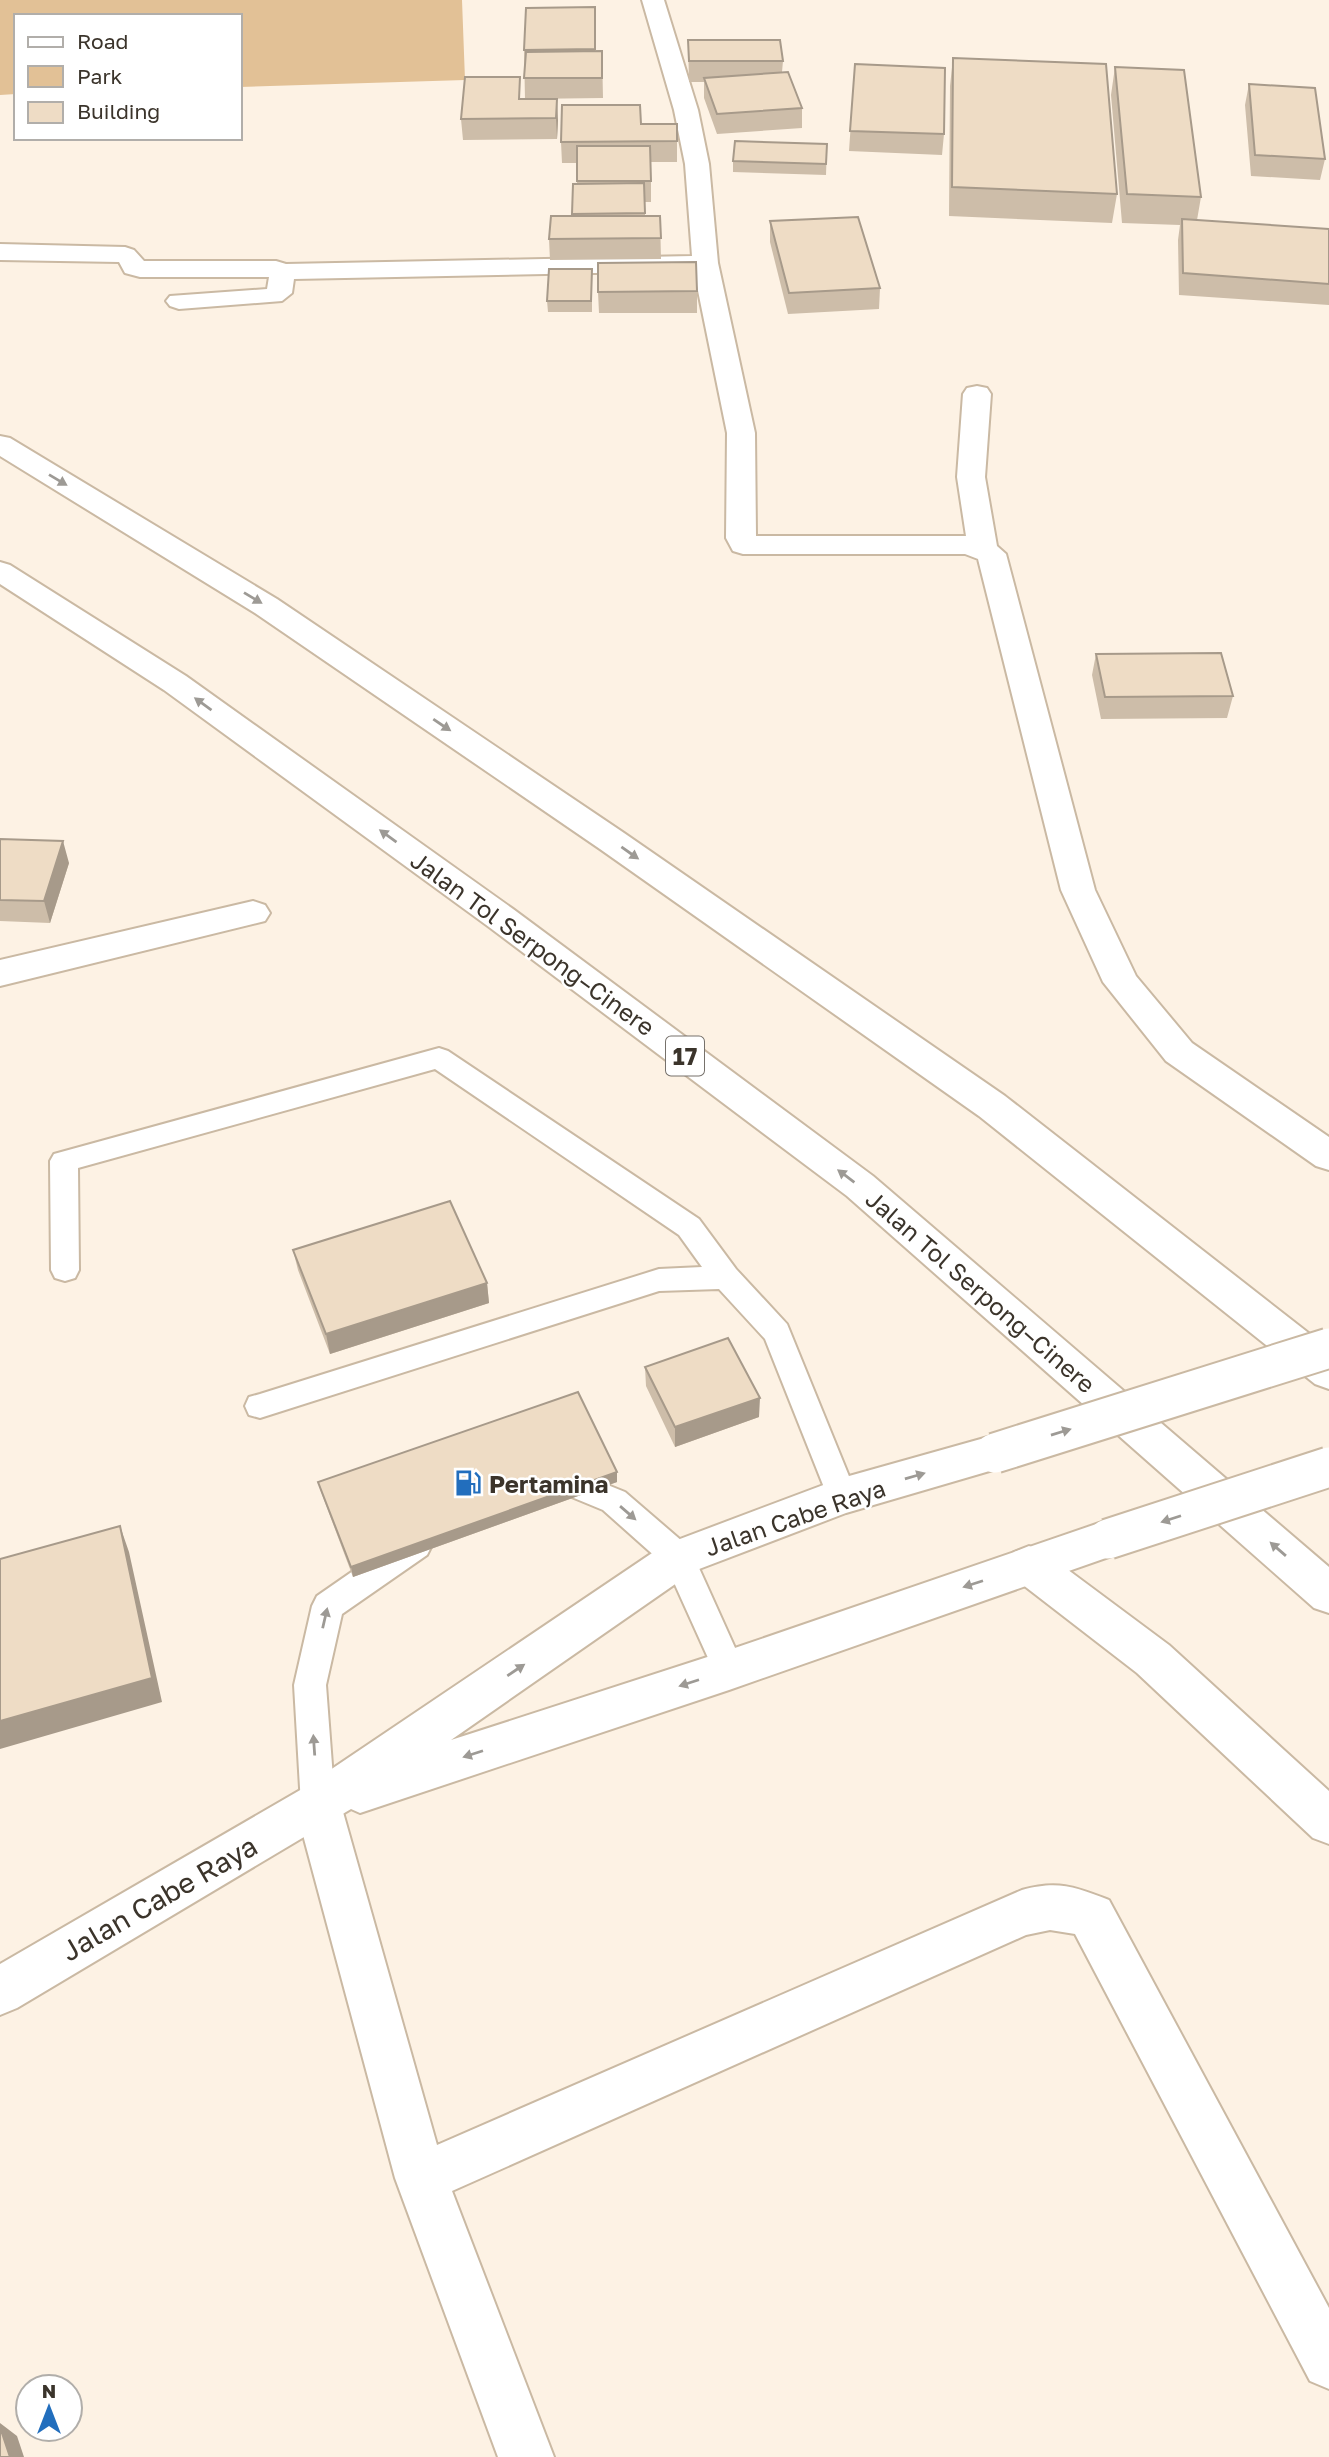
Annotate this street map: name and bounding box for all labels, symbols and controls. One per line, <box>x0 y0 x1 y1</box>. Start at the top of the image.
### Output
legend <box>14 14 242 140</box>
text: Road <box>77 28 128 54</box>
text: Park <box>77 63 123 89</box>
text: Building <box>77 98 160 124</box>
one-way arrow <box>49 473 68 486</box>
one-way arrow <box>243 591 262 604</box>
one-way arrow <box>194 697 212 711</box>
one-way arrow <box>432 718 451 731</box>
one-way arrow <box>379 830 397 844</box>
street label: Jalan Tol Serpong–Cinere <box>405 845 661 1041</box>
one-way arrow <box>621 846 639 860</box>
road number: 17 <box>666 1036 704 1076</box>
one-way arrow <box>838 1168 856 1183</box>
street label: Jalan Tol Serpong–Cinere <box>860 1184 1102 1398</box>
one-way arrow <box>1050 1427 1071 1437</box>
fuel station icon: Pertamina <box>453 1468 483 1498</box>
place label: Pertamina <box>489 1469 608 1498</box>
one-way arrow <box>905 1470 926 1480</box>
street label: Jalan Cabe Raya <box>701 1473 889 1561</box>
one-way arrow <box>619 1505 637 1521</box>
one-way arrow <box>1160 1514 1181 1524</box>
one-way arrow <box>1269 1542 1286 1557</box>
one-way arrow <box>963 1579 984 1590</box>
one-way arrow <box>320 1607 331 1629</box>
one-way arrow <box>507 1663 525 1677</box>
one-way arrow <box>679 1679 700 1689</box>
one-way arrow <box>308 1734 319 1756</box>
one-way arrow <box>463 1750 484 1760</box>
street label: Jalan Cabe Raya <box>55 1829 263 1967</box>
north arrow <box>14 2373 84 2443</box>
text: N <box>42 2379 56 2402</box>

